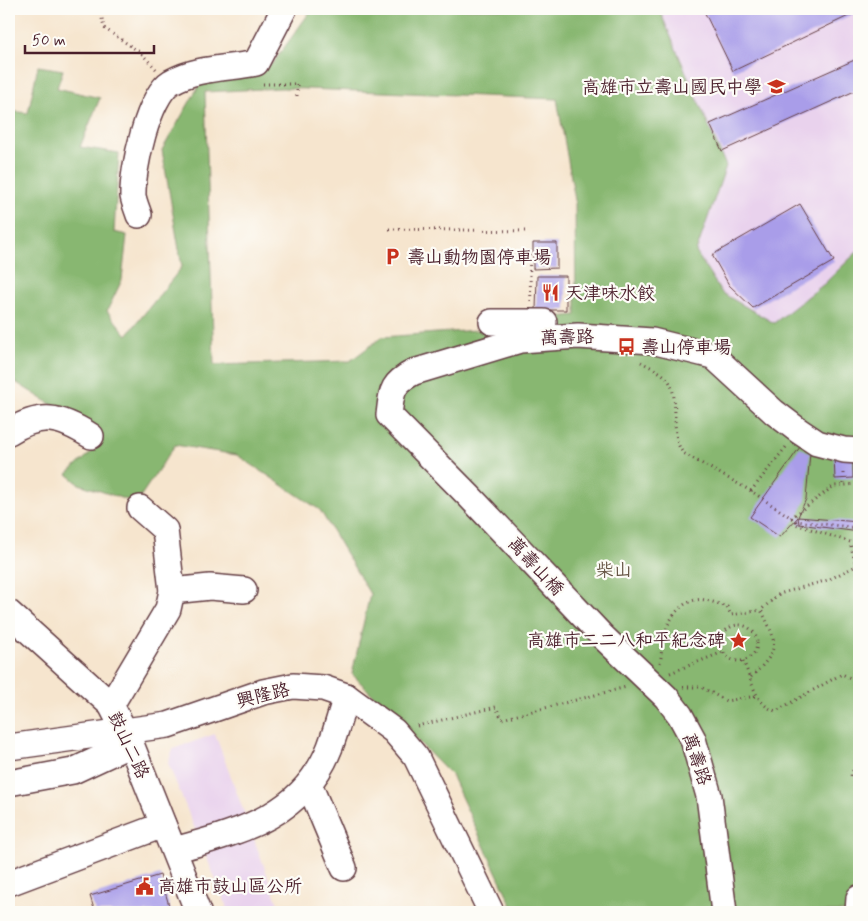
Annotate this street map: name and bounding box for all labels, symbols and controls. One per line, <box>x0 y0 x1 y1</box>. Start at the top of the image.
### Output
scale bar <box>25 22 154 54</box>
text: 50 m <box>32 31 66 51</box>
place label: 高雄市立壽山國民中學 <box>582 76 762 100</box>
school or university icon: 高雄市立壽山國民中學 <box>766 77 786 97</box>
place label: 壽山動物園停車場 <box>407 246 551 270</box>
parking icon: 壽山動物園停車場 <box>383 247 403 267</box>
place label: 天津味水餃 <box>565 282 655 306</box>
restaurant icon: 天津味水餃 <box>541 283 561 303</box>
street label: 萬壽路 <box>540 325 594 351</box>
place label: 壽山停車場 <box>641 336 731 360</box>
bus stop icon: 壽山停車場 <box>617 337 637 357</box>
street label: 萬壽山橋 <box>502 532 569 601</box>
park label: 柴山 <box>596 559 632 583</box>
place label: 高雄市二二八和平紀念碑 <box>527 629 725 653</box>
place icon: 高雄市二二八和平紀念碑 <box>729 630 749 650</box>
street label: 興隆路 <box>234 678 292 714</box>
street label: 鼓山二路 <box>102 708 154 783</box>
street label: 萬壽路 <box>676 730 716 789</box>
place label: 高雄市鼓山區公所 <box>158 875 302 899</box>
public building icon: 高雄市鼓山區公所 <box>134 876 154 896</box>

